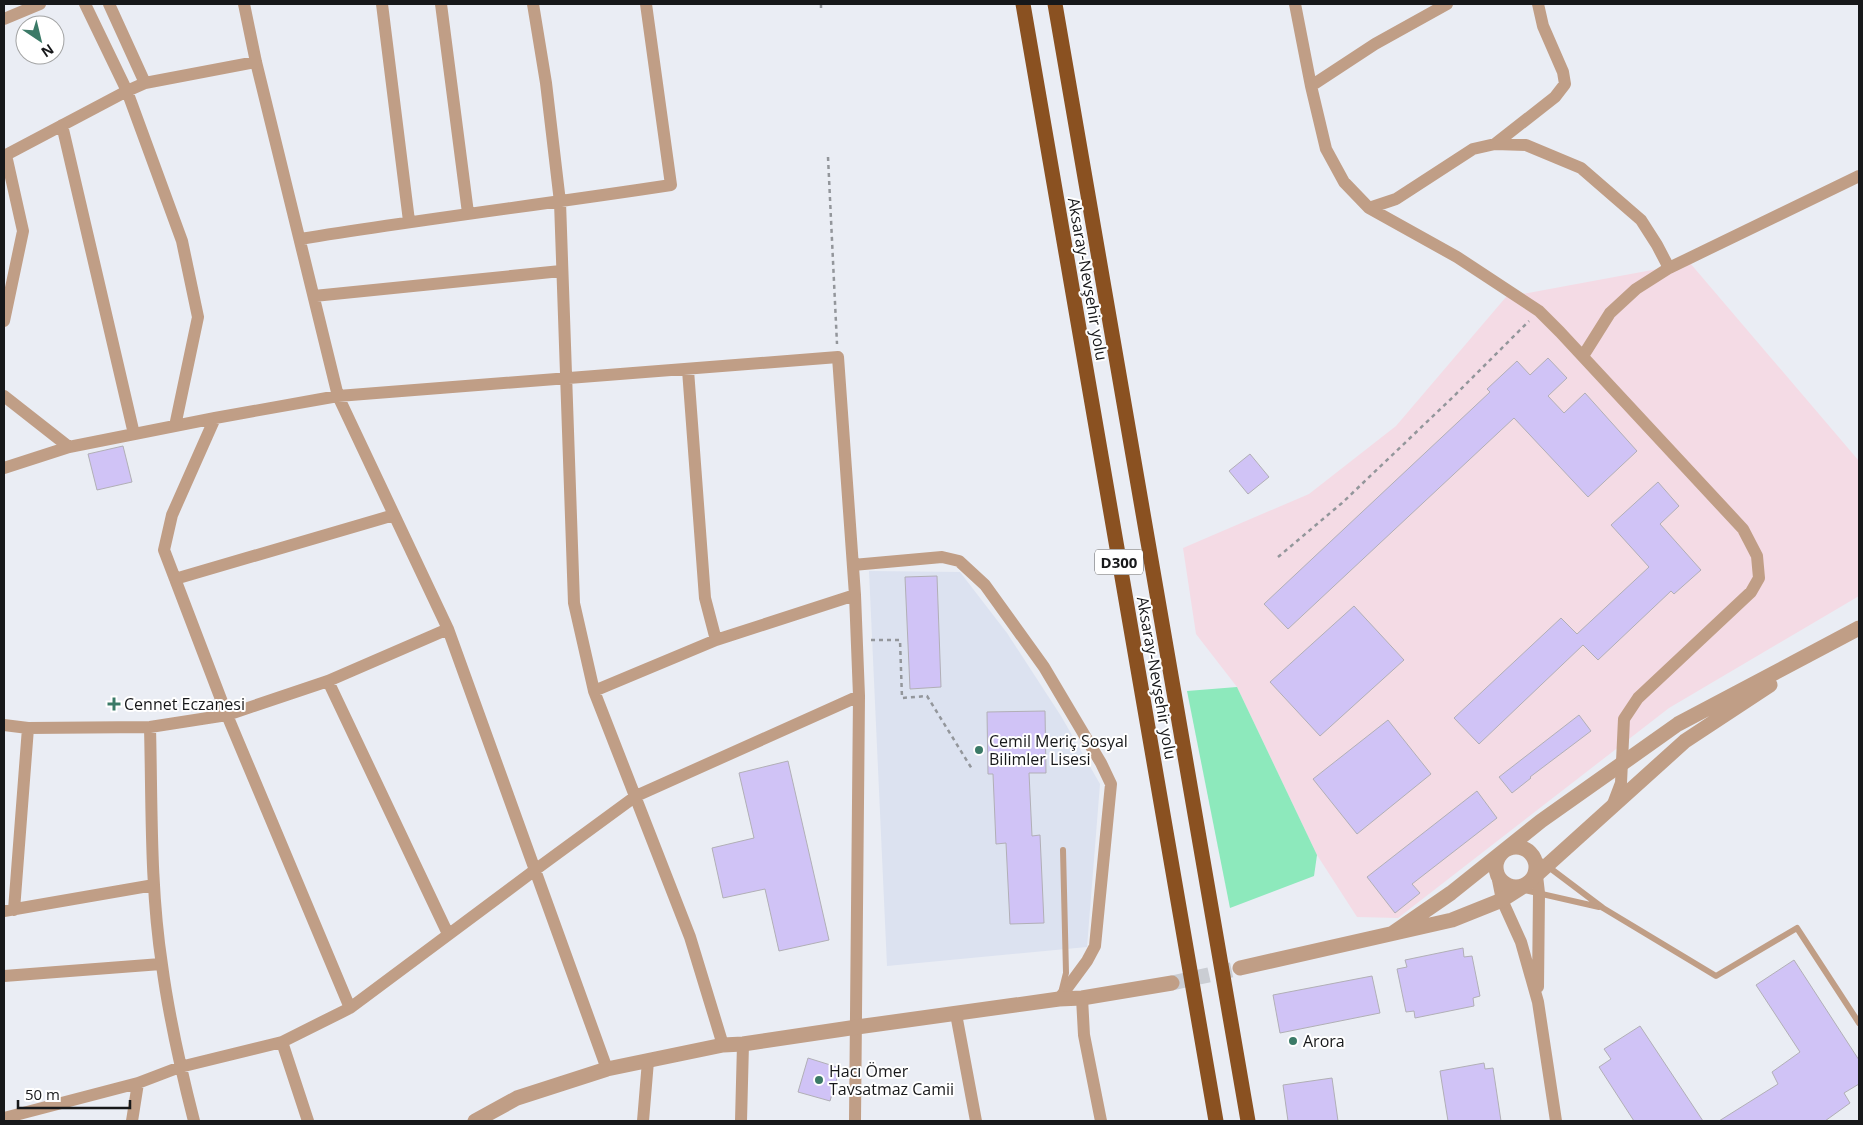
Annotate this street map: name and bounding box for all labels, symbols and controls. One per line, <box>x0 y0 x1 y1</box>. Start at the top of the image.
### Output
north arrow <box>15 15 65 65</box>
text: N <box>38 40 58 62</box>
street label: Aksaray-Nevşehir yolu <box>1063 196 1113 362</box>
road number: D300 <box>1095 550 1143 574</box>
street label: Aksaray-Nevşehir yolu <box>1132 595 1182 761</box>
place label: Cennet Eczanesi <box>124 693 245 715</box>
marker: Cennet Eczanesi <box>108 698 120 710</box>
place label: Cemil Meriç Sosyal Bilimler Lisesi <box>989 730 1128 770</box>
marker: Cemil Meriç Sosyal Bilimler Lisesi <box>973 744 985 756</box>
place label: Arora <box>1303 1030 1345 1052</box>
marker: Arora <box>1287 1035 1299 1047</box>
place label: Hacı Ömer Tavsatmaz Camii <box>829 1060 954 1100</box>
marker: Hacı Ömer Tavsatmaz Camii <box>813 1074 825 1086</box>
scale bar <box>18 1078 130 1110</box>
text: 50 m <box>25 1084 60 1104</box>

